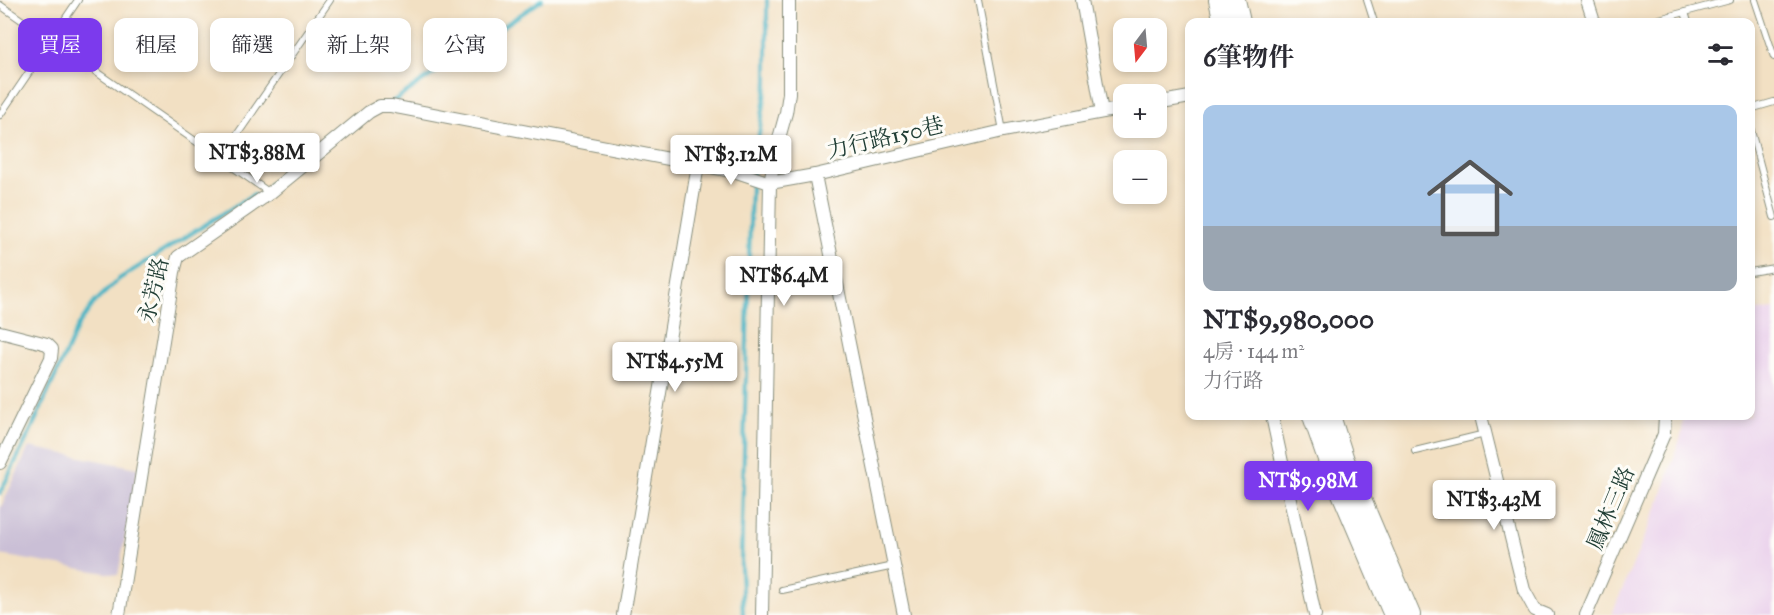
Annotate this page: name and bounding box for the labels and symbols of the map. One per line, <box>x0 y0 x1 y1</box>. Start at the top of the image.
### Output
north arrow <box>1113 18 1167 72</box>
street label: 力行路150巷 <box>824 111 946 164</box>
pin: NT$3.88M <box>195 133 319 184</box>
pin: NT$3.12M <box>669 135 793 186</box>
street label: 永芳路 <box>133 255 174 325</box>
pin: NT$6.4M <box>729 256 839 307</box>
pin: NT$4.55M <box>613 342 737 393</box>
pin: NT$9.98M <box>1246 461 1370 512</box>
street label: 鳳林三路 <box>1581 462 1640 554</box>
pin: NT$3.43M <box>1432 480 1556 531</box>

